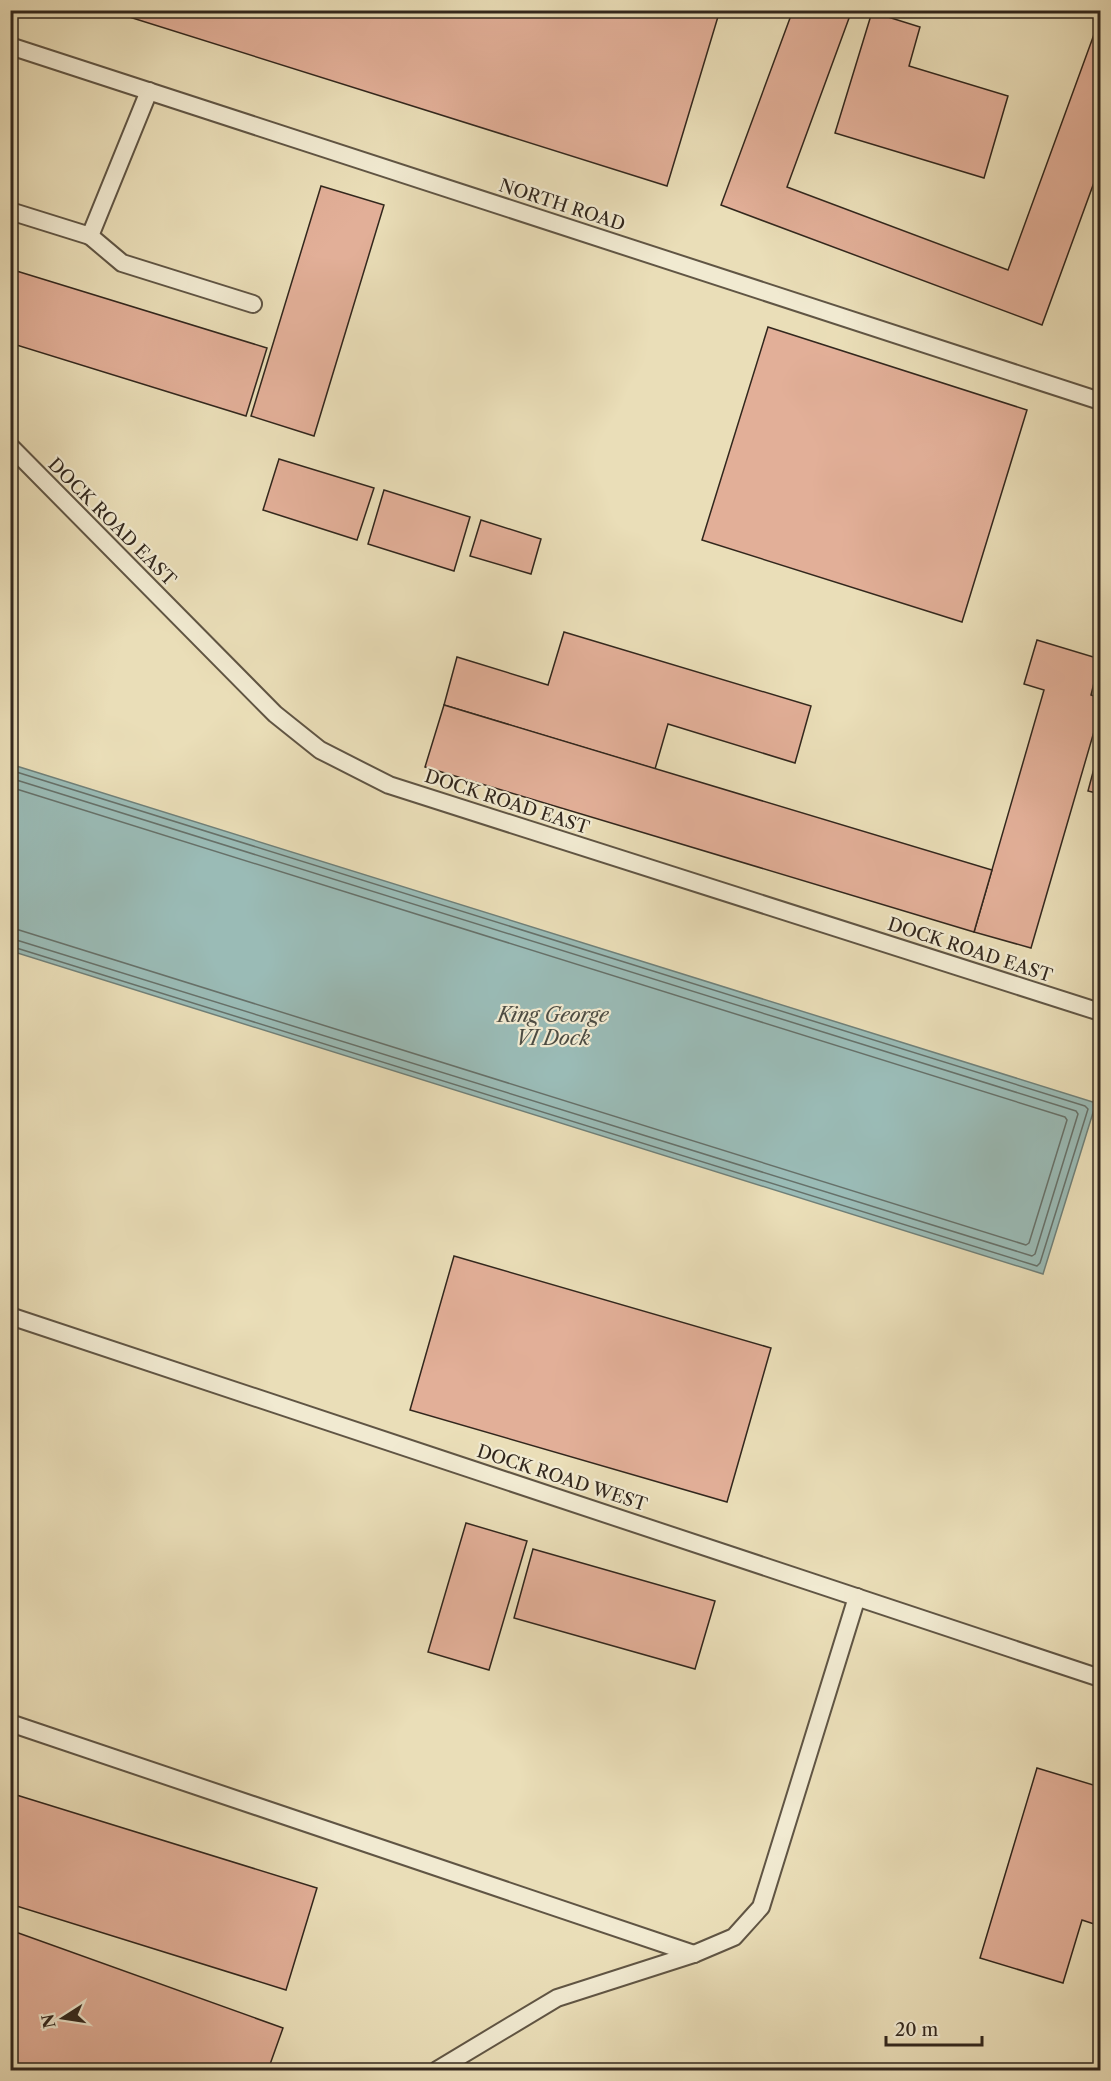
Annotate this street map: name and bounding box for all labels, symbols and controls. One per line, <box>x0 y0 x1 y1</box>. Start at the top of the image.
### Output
street label: NORTH ROAD <box>496 174 628 236</box>
street label: DOCK ROAD EAST <box>43 453 181 591</box>
street label: DOCK ROAD EAST <box>422 765 593 839</box>
street label: DOCK ROAD EAST <box>885 913 1056 987</box>
water label: King George VI Dock <box>495 1003 610 1050</box>
street label: DOCK ROAD WEST <box>474 1440 650 1516</box>
north arrow <box>33 1988 93 2048</box>
scale bar <box>886 2009 982 2047</box>
text: N <box>37 2012 60 2030</box>
text: 20 m <box>895 2019 939 2041</box>

